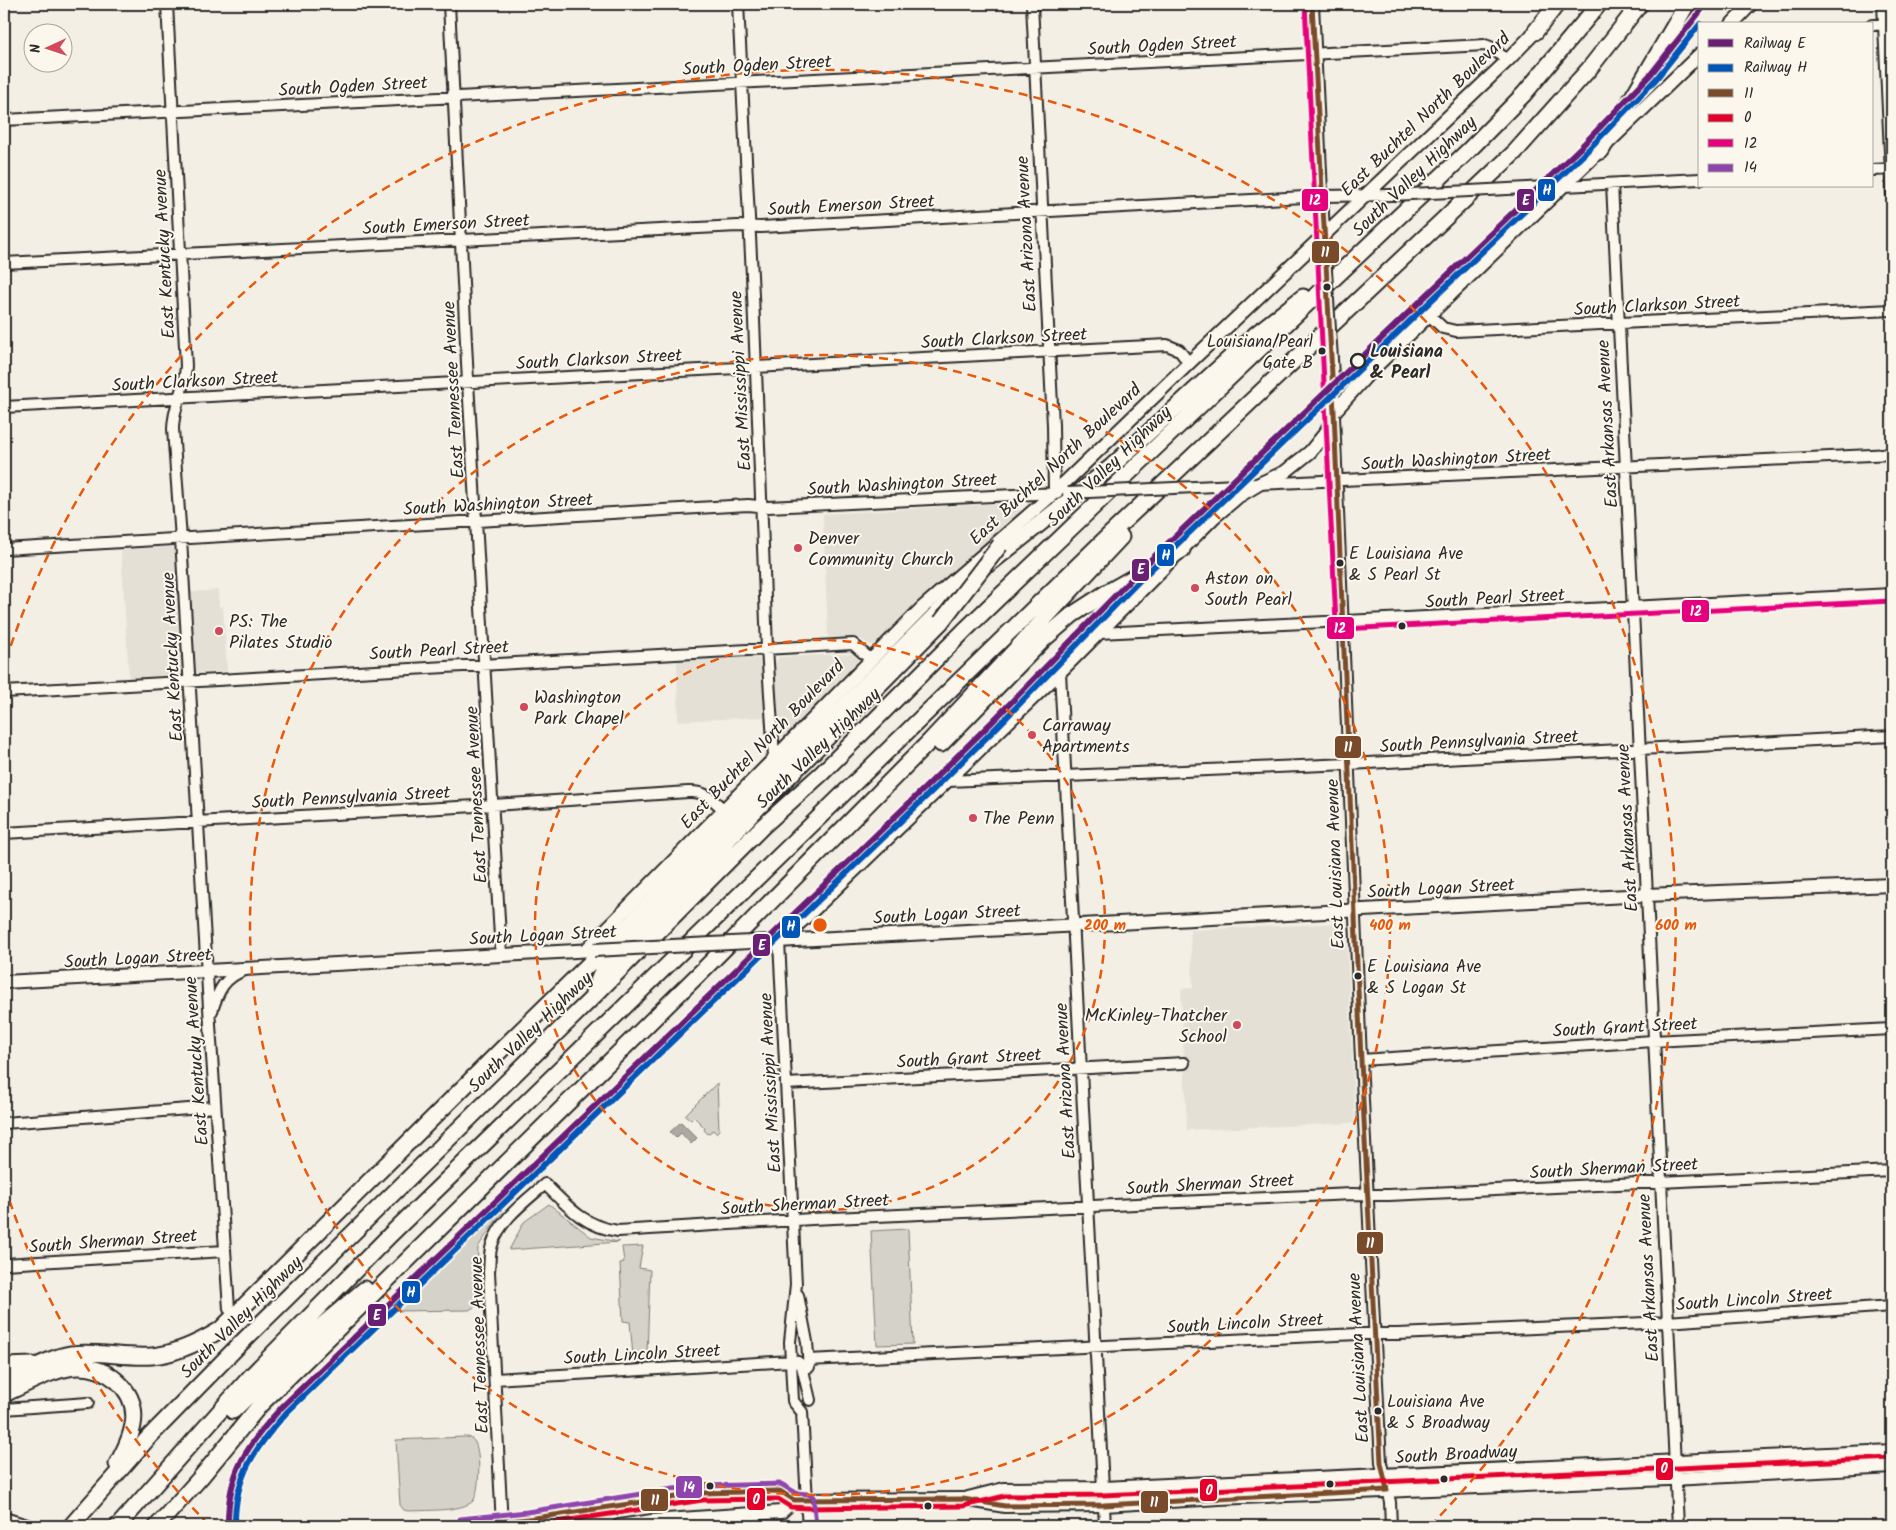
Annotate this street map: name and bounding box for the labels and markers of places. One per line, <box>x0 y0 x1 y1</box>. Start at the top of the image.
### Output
unlabelled marker <box>1322 282 1332 292</box>
place label: Louisiana/Pearl Gate B <box>1207 329 1313 377</box>
place label: Louisiana & Pearl <box>1370 338 1443 388</box>
marker: Louisiana/Pearl Gate B <box>1317 346 1327 356</box>
marker: Louisiana & Pearl <box>1350 353 1366 369</box>
place label: Denver Community Church <box>808 525 953 575</box>
place label: E Louisiana Ave & S Pearl St <box>1349 541 1464 589</box>
marker: Denver Community Church <box>792 542 804 554</box>
marker: E Louisiana Ave & S Pearl St <box>1335 558 1345 568</box>
place label: Aston on South Pearl <box>1205 565 1292 615</box>
marker: Aston on South Pearl <box>1189 582 1201 594</box>
place label: PS: The Pilates Studio <box>229 608 332 658</box>
unlabelled marker <box>1397 621 1407 631</box>
marker: PS: The Pilates Studio <box>213 625 225 637</box>
place label: Washington Park Chapel <box>534 684 624 734</box>
marker: Washington Park Chapel <box>518 701 530 713</box>
place label: Carraway Apartments <box>1042 712 1130 762</box>
marker: Carraway Apartments <box>1026 729 1038 741</box>
place label: The Penn <box>983 805 1055 834</box>
marker: The Penn <box>967 812 979 824</box>
centre of rings <box>811 916 829 934</box>
place label: E Louisiana Ave & S Logan St <box>1367 954 1482 1002</box>
marker: E Louisiana Ave & S Logan St <box>1353 971 1363 981</box>
place label: McKinley-Thatcher School <box>1085 1002 1228 1052</box>
marker: McKinley-Thatcher School <box>1231 1019 1243 1031</box>
place label: Louisiana Ave & S Broadway <box>1387 1389 1491 1437</box>
marker: Louisiana Ave & S Broadway <box>1373 1406 1383 1416</box>
unlabelled marker <box>1439 1474 1449 1484</box>
unlabelled marker <box>1325 1479 1335 1489</box>
unlabelled marker <box>705 1481 715 1491</box>
unlabelled marker <box>923 1501 933 1511</box>

